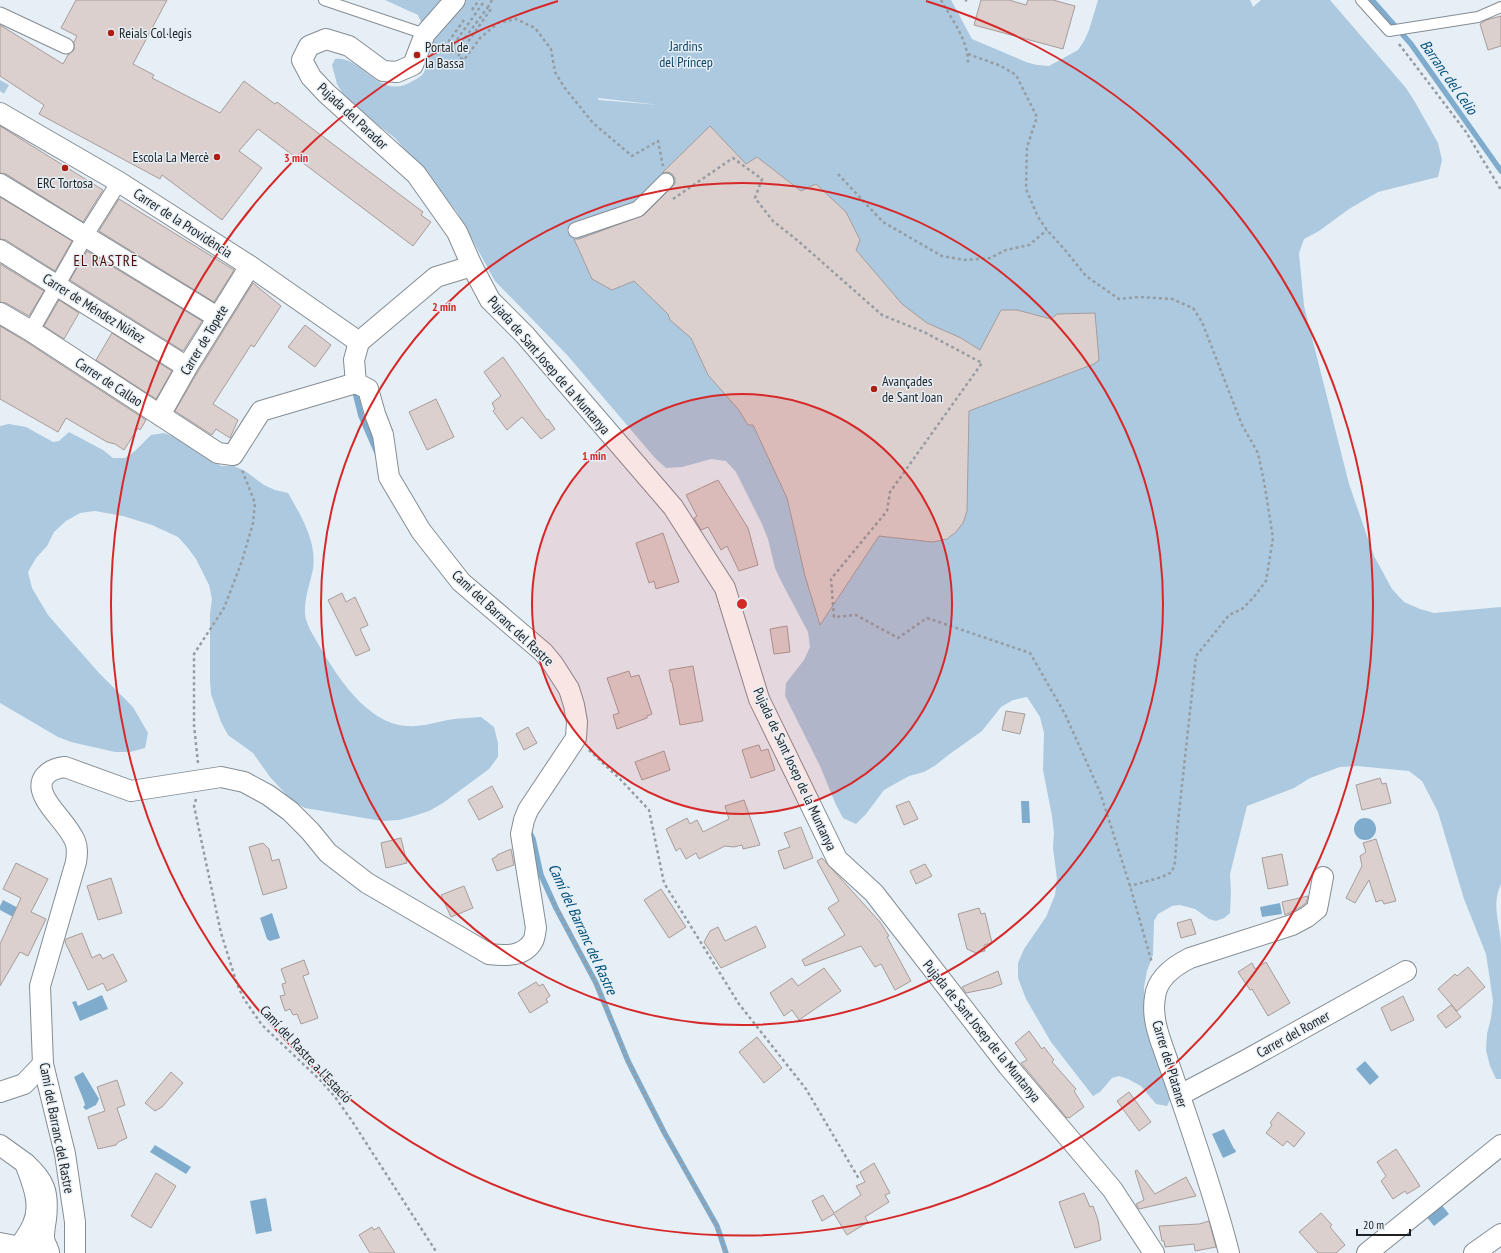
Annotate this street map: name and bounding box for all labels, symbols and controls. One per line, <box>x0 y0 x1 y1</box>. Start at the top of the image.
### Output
place label: Reials Col·legis <box>119 24 192 42</box>
marker: Reials Col·legis <box>106 28 116 38</box>
water label: Barranc del Celio <box>1416 36 1483 119</box>
park label: Jardins del Príncep <box>659 37 713 71</box>
place label: Portal de la Bassa <box>425 38 469 72</box>
marker: Portal de la Bassa <box>412 50 422 60</box>
street label: Pujada del Parador <box>314 79 392 153</box>
place label: Escola La Mercè <box>132 148 209 166</box>
text: 3 min <box>284 150 308 165</box>
marker: Escola La Mercè <box>212 152 222 162</box>
marker: ERC Tortosa <box>60 163 70 173</box>
place label: ERC Tortosa <box>37 174 93 192</box>
street label: Carrer de la Providència <box>130 184 236 262</box>
district label: EL RASTRE <box>73 251 139 270</box>
street label: Carrer de Méndez Núñez <box>39 269 149 347</box>
street label: Pujada de Sant Josep de la Muntanya <box>484 292 614 438</box>
text: 2 min <box>432 299 456 314</box>
street label: Carrer de Topete <box>176 301 232 378</box>
street label: Carrer de Callao <box>72 354 146 410</box>
place label: Avançades de Sant Joan <box>882 372 943 406</box>
marker: Avançades de Sant Joan <box>869 384 879 394</box>
text: 1 min <box>582 448 606 463</box>
street label: Camí del Barranc del Rastre <box>448 566 558 670</box>
centre of rings <box>735 597 749 611</box>
street label: Pujada de Sant Josep de la Muntanya <box>749 685 841 853</box>
water label: Camí del Barranc del Rastre <box>544 860 622 998</box>
street label: Pujada de Sant Josep de la Muntanya <box>919 956 1045 1106</box>
street label: Camí del Rastre a l'Estació <box>256 1001 356 1107</box>
street label: Carrer del Romer <box>1253 1006 1333 1062</box>
street label: Carrer del Plataner <box>1148 1018 1192 1110</box>
street label: Camí del Barranc del Rastre <box>35 1061 79 1195</box>
scale bar <box>1357 1211 1410 1237</box>
text: 20 m <box>1363 1217 1384 1232</box>

